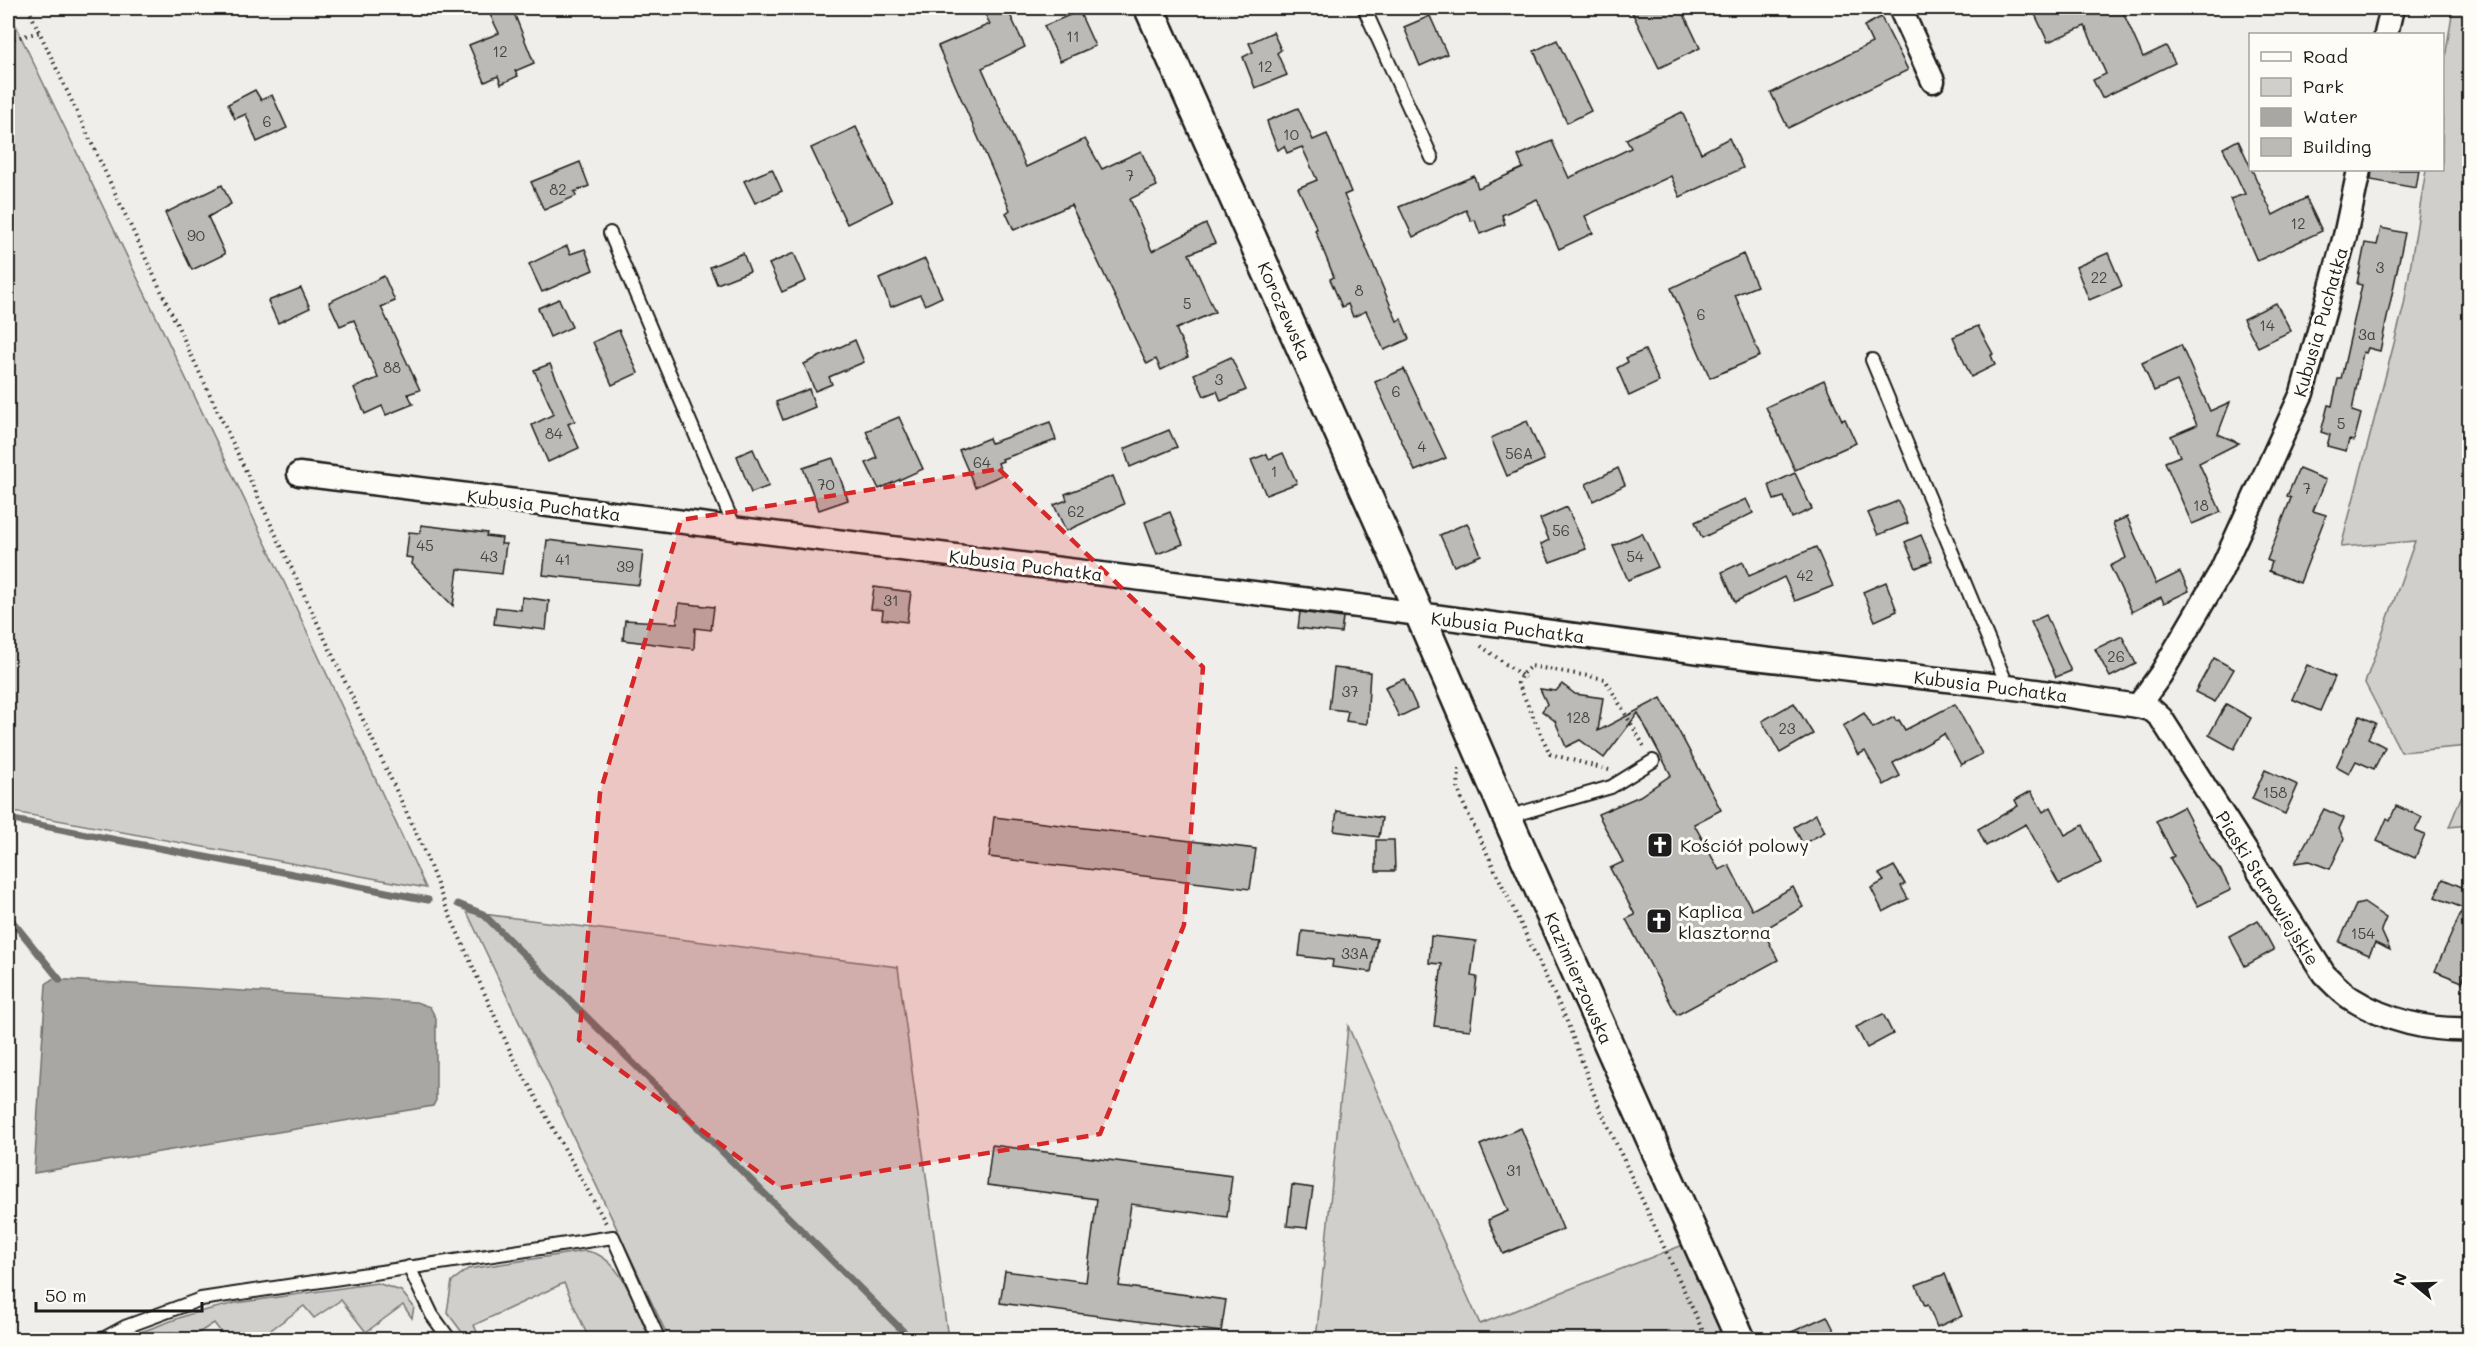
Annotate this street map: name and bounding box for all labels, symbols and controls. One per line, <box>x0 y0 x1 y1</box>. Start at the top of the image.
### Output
house number: 11 <box>1066 26 1080 46</box>
legend <box>2249 33 2444 171</box>
house number: 12 <box>492 41 508 61</box>
text: Road <box>2303 44 2348 68</box>
house number: 12 <box>1257 56 1273 76</box>
text: Park <box>2303 74 2344 98</box>
text: Water <box>2303 104 2358 128</box>
house number: 6 <box>262 111 272 131</box>
house number: 10 <box>1283 124 1299 144</box>
text: Building <box>2303 134 2371 158</box>
house number: 7 <box>1126 165 1134 185</box>
house number: 82 <box>549 179 567 199</box>
house number: 12 <box>2290 213 2306 233</box>
house number: 90 <box>187 225 205 245</box>
street label: Kubusia Puchatka <box>2287 244 2353 400</box>
house number: 3 <box>2376 257 2385 277</box>
street label: Korczewska <box>1253 258 1317 364</box>
house number: 22 <box>2091 267 2107 287</box>
house number: 8 <box>1354 280 1364 300</box>
house number: 5 <box>1183 293 1191 313</box>
house number: 6 <box>1696 304 1706 324</box>
house number: 14 <box>2259 315 2275 335</box>
house number: 3a <box>2358 324 2376 344</box>
house number: 88 <box>383 357 401 377</box>
house number: 3 <box>1215 369 1224 389</box>
house number: 6 <box>1391 381 1401 401</box>
house number: 5 <box>2337 413 2345 433</box>
house number: 84 <box>545 423 563 443</box>
house number: 4 <box>1418 436 1427 456</box>
house number: 56A <box>1505 443 1533 463</box>
house number: 64 <box>973 452 991 472</box>
house number: 1 <box>1271 461 1277 481</box>
house number: 70 <box>817 474 835 494</box>
house number: 7 <box>2303 478 2311 498</box>
street label: Kubusia Puchatka <box>466 484 622 526</box>
house number: 18 <box>2193 495 2209 515</box>
house number: 62 <box>1067 501 1085 521</box>
house number: 56 <box>1552 520 1570 540</box>
house number: 45 <box>416 535 434 555</box>
street label: Kubusia Puchatka <box>948 544 1104 586</box>
house number: 43 <box>480 546 498 566</box>
house number: 54 <box>1626 546 1644 566</box>
house number: 41 <box>555 549 571 569</box>
house number: 39 <box>616 556 634 576</box>
house number: 42 <box>1796 565 1814 585</box>
house number: 31 <box>883 590 899 610</box>
street label: Kubusia Puchatka <box>1430 606 1586 648</box>
house number: 26 <box>2107 646 2125 666</box>
street label: Kubusia Puchatka <box>1913 665 2069 707</box>
house number: 37 <box>1341 681 1359 701</box>
house number: 128 <box>1566 707 1590 727</box>
house number: 23 <box>1778 718 1796 738</box>
house number: 158 <box>2263 782 2287 802</box>
street label: Piaski Starowiejskie <box>2211 806 2325 970</box>
church icon: Kościół polowy <box>1645 830 1675 860</box>
place label: Kościół polowy <box>1680 833 1809 857</box>
place label: Kaplica klasztorna <box>1678 899 1771 944</box>
church icon: Kaplica klasztorna <box>1644 906 1674 936</box>
street label: Kazimierzowska <box>1539 908 1619 1048</box>
house number: 154 <box>2351 923 2375 943</box>
house number: 33A <box>1341 943 1369 963</box>
house number: 31 <box>1506 1160 1522 1180</box>
north arrow <box>2384 1254 2444 1314</box>
text: N <box>2387 1270 2411 1288</box>
scale bar <box>36 1275 202 1313</box>
text: 50 m <box>45 1283 87 1307</box>

